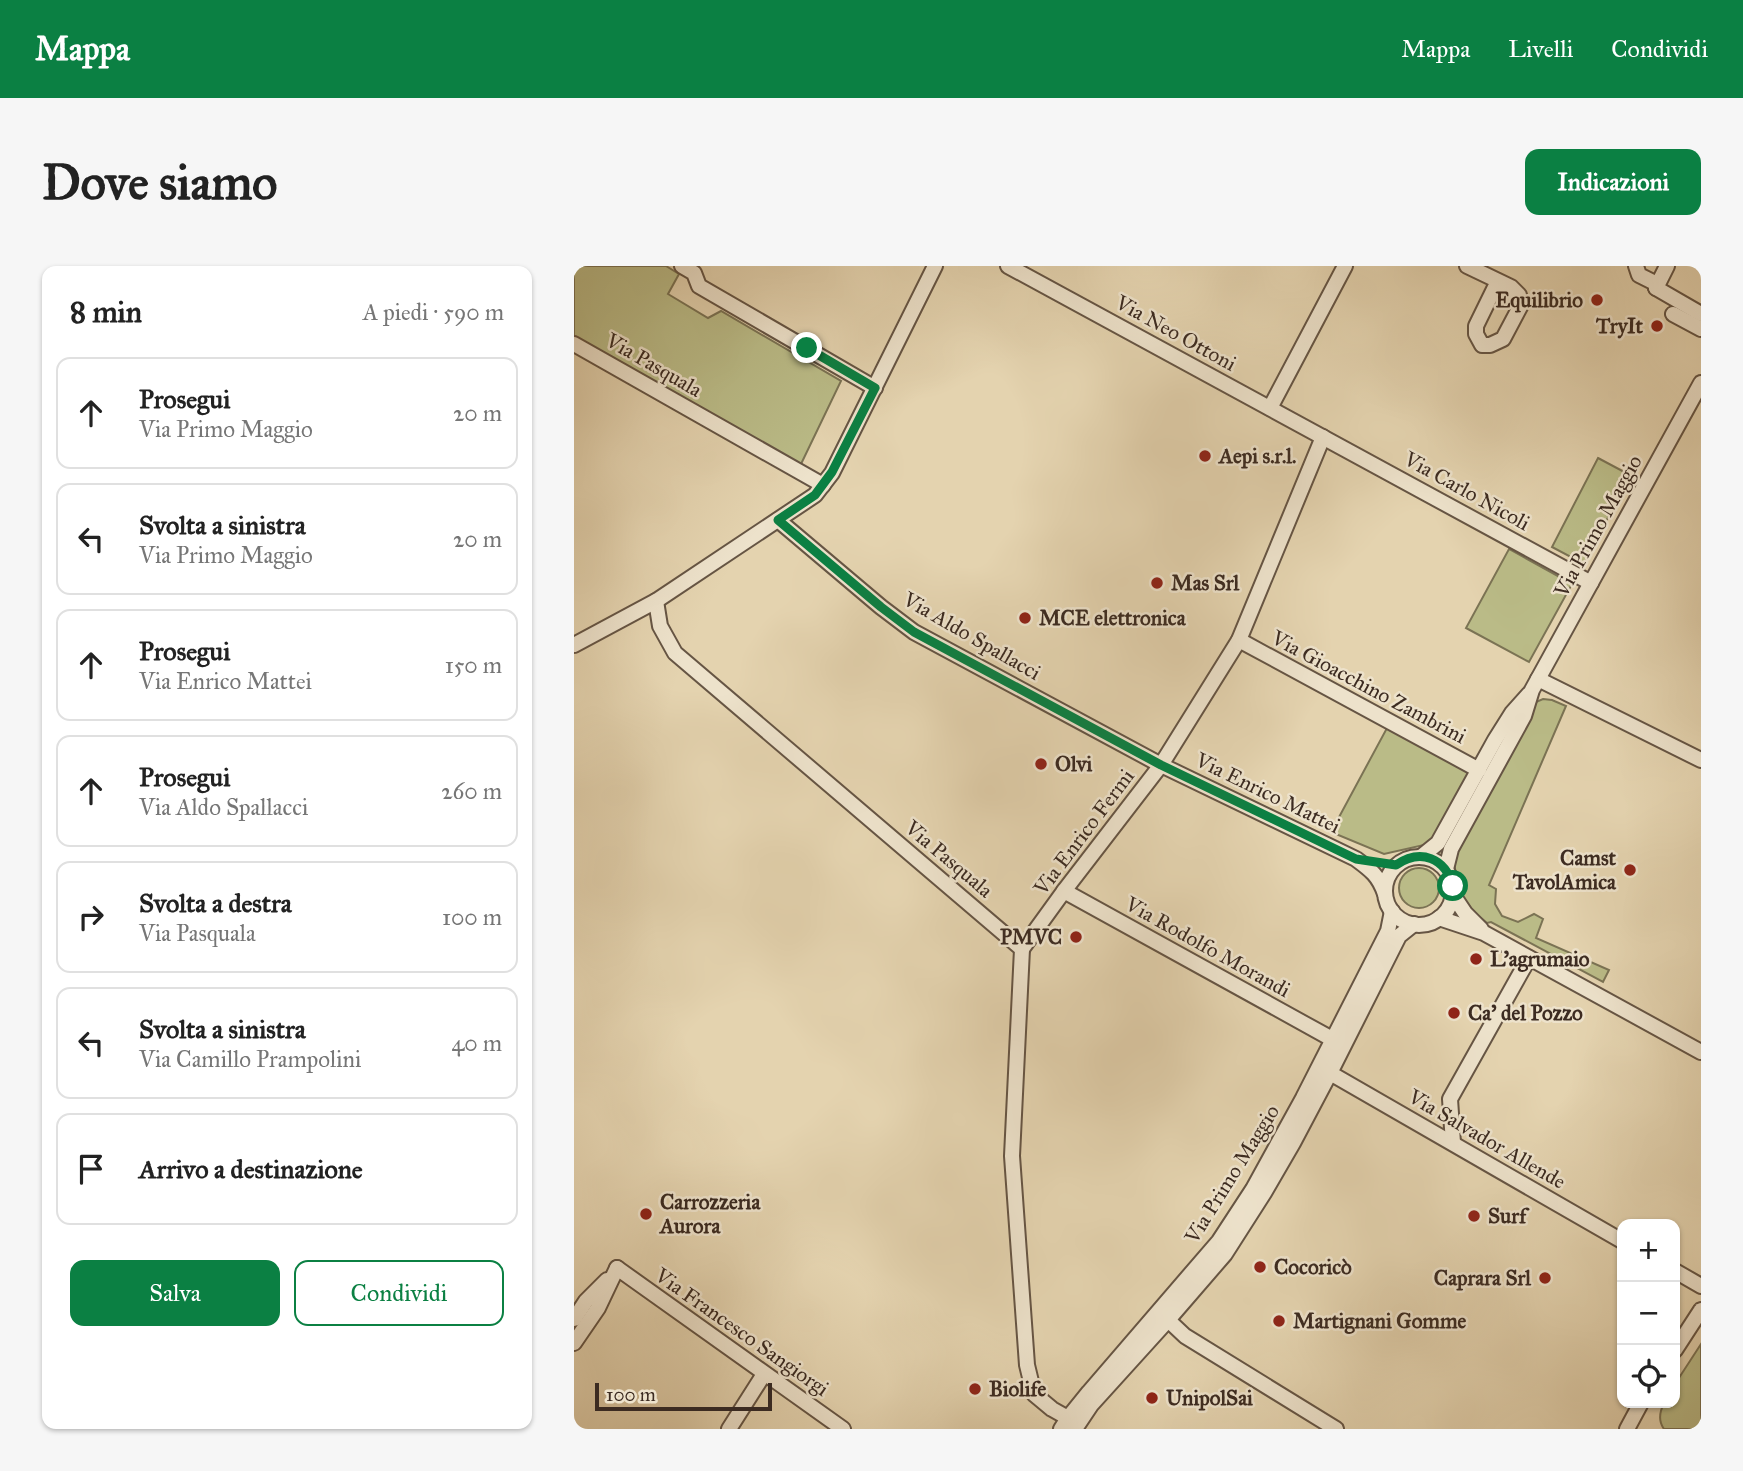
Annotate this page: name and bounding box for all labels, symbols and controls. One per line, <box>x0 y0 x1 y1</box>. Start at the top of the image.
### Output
text: Mappa <box>35 29 130 69</box>
text: Mappa <box>1401 34 1470 64</box>
text: Livelli <box>1508 34 1573 64</box>
text: Condividi <box>1611 34 1708 64</box>
button: Indicazioni <box>1525 149 1701 215</box>
text: Dove siamo <box>42 153 277 212</box>
place label: Equilibrio <box>1495 287 1583 313</box>
street label: Via Neo Ottoni <box>1110 289 1241 377</box>
marker: Equilibrio <box>1589 292 1605 308</box>
text: 8 min <box>70 294 142 330</box>
text: A piedi · 590 m <box>363 298 504 326</box>
place label: TryIt <box>1595 313 1644 339</box>
marker: TryIt <box>1649 318 1665 334</box>
street label: Via Pasquala <box>600 327 707 403</box>
route end <box>791 332 822 363</box>
text: Prosegui <box>139 383 230 415</box>
icon: ahead <box>72 394 110 432</box>
text: 20 m <box>453 399 502 427</box>
text: Via Primo Maggio <box>139 415 313 443</box>
place label: Aepi s.r.l. <box>1217 443 1296 469</box>
street label: Via Carlo Nicoli <box>1399 445 1535 536</box>
marker: Aepi s.r.l. <box>1197 448 1213 464</box>
street label: Via Primo Maggio <box>1548 450 1648 603</box>
text: Svolta a sinistra <box>139 509 306 541</box>
icon: left <box>72 520 110 558</box>
text: 20 m <box>453 525 502 553</box>
text: Via Primo Maggio <box>139 541 313 569</box>
place label: Mas Srl <box>1171 570 1241 596</box>
marker: Mas Srl <box>1149 575 1165 591</box>
street label: Via Aldo Spallacci <box>898 586 1046 686</box>
place label: MCE elettronica <box>1039 605 1187 631</box>
marker: MCE elettronica <box>1017 610 1033 626</box>
street label: Via Gioacchino Zambrini <box>1266 624 1471 749</box>
text: Prosegui <box>139 635 230 667</box>
icon: ahead <box>72 646 110 684</box>
text: 150 m <box>445 651 502 679</box>
text: Via Enrico Mattei <box>139 667 312 695</box>
street label: Via Enrico Mattei <box>1191 746 1345 839</box>
place label: Olvi <box>1055 751 1093 777</box>
marker: Olvi <box>1033 756 1049 772</box>
text: Prosegui <box>139 761 230 793</box>
street label: Via Enrico Fermi <box>1028 764 1140 901</box>
icon: ahead <box>72 772 110 810</box>
text: 260 m <box>441 777 502 805</box>
text: Via Aldo Spallacci <box>139 793 308 821</box>
street label: Via Pasquala <box>899 814 998 903</box>
place label: Camst TavolAmica <box>1512 845 1617 895</box>
marker: Camst TavolAmica <box>1622 862 1638 878</box>
route start <box>1437 870 1468 901</box>
text: Svolta a destra <box>139 887 292 919</box>
street label: Via Rodolfo Morandi <box>1120 890 1295 1003</box>
icon: right <box>72 898 110 936</box>
text: 100 m <box>442 903 502 931</box>
text: Via Pasquala <box>139 919 256 947</box>
place label: PMVC <box>1000 924 1062 950</box>
marker: PMVC <box>1068 929 1084 945</box>
place label: L'agrumaio <box>1490 946 1590 972</box>
marker: L'agrumaio <box>1468 951 1484 967</box>
place label: Ca' del Pozzo <box>1468 1000 1583 1026</box>
marker: Ca' del Pozzo <box>1446 1005 1462 1021</box>
text: Svolta a sinistra <box>139 1013 306 1045</box>
icon: left <box>72 1024 110 1062</box>
text: 40 m <box>452 1029 502 1057</box>
text: Via Camillo Prampolini <box>139 1045 361 1073</box>
street label: Via Salvador Allende <box>1403 1083 1571 1195</box>
street label: Via Primo Maggio <box>1178 1100 1285 1249</box>
icon: arrive <box>72 1150 110 1188</box>
text: Arrivo a destinazione <box>139 1153 363 1185</box>
place label: Carrozzeria Aurora <box>658 1189 761 1239</box>
place label: Surf <box>1488 1203 1530 1229</box>
marker: Carrozzeria Aurora <box>638 1206 654 1222</box>
marker: Surf <box>1466 1208 1482 1224</box>
map controls <box>1617 1219 1680 1408</box>
button: + <box>1617 1219 1680 1282</box>
place label: Cocoricò <box>1274 1254 1352 1280</box>
marker: Cocoricò <box>1252 1259 1268 1275</box>
button: Salva <box>70 1260 280 1326</box>
button: Condividi <box>294 1260 504 1326</box>
street label: Via Francesco Sangiorgi <box>649 1262 834 1402</box>
place label: Caprara Srl <box>1434 1265 1532 1291</box>
marker: Caprara Srl <box>1537 1270 1553 1286</box>
button: − <box>1617 1282 1680 1345</box>
place label: Martignani Gomme <box>1293 1308 1467 1334</box>
marker: Martignani Gomme <box>1271 1313 1287 1329</box>
button: locate <box>1617 1345 1680 1408</box>
place label: Biolife <box>989 1376 1046 1402</box>
scale bar <box>595 1380 772 1412</box>
marker: Biolife <box>967 1381 983 1397</box>
text: 100 m <box>606 1383 656 1406</box>
place label: UnipolSai <box>1166 1385 1253 1411</box>
marker: UnipolSai <box>1144 1390 1160 1406</box>

